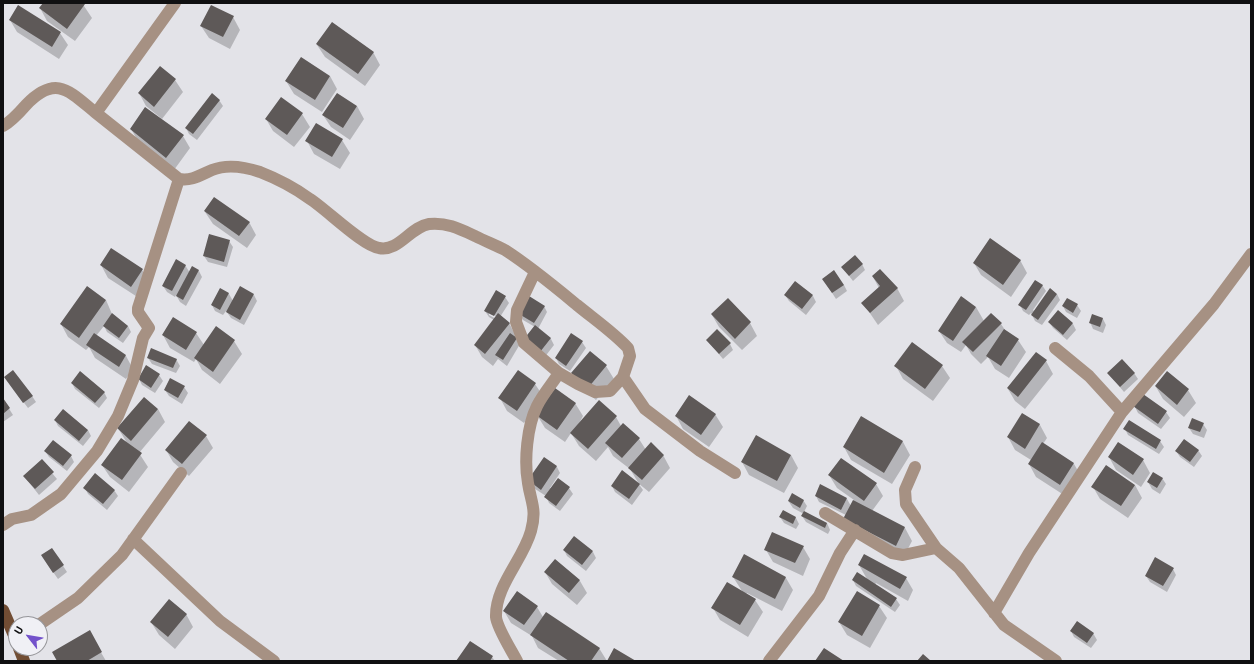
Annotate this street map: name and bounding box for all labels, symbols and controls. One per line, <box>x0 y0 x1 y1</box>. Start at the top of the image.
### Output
north arrow <box>8 616 48 656</box>
text: U <box>11 624 25 636</box>

